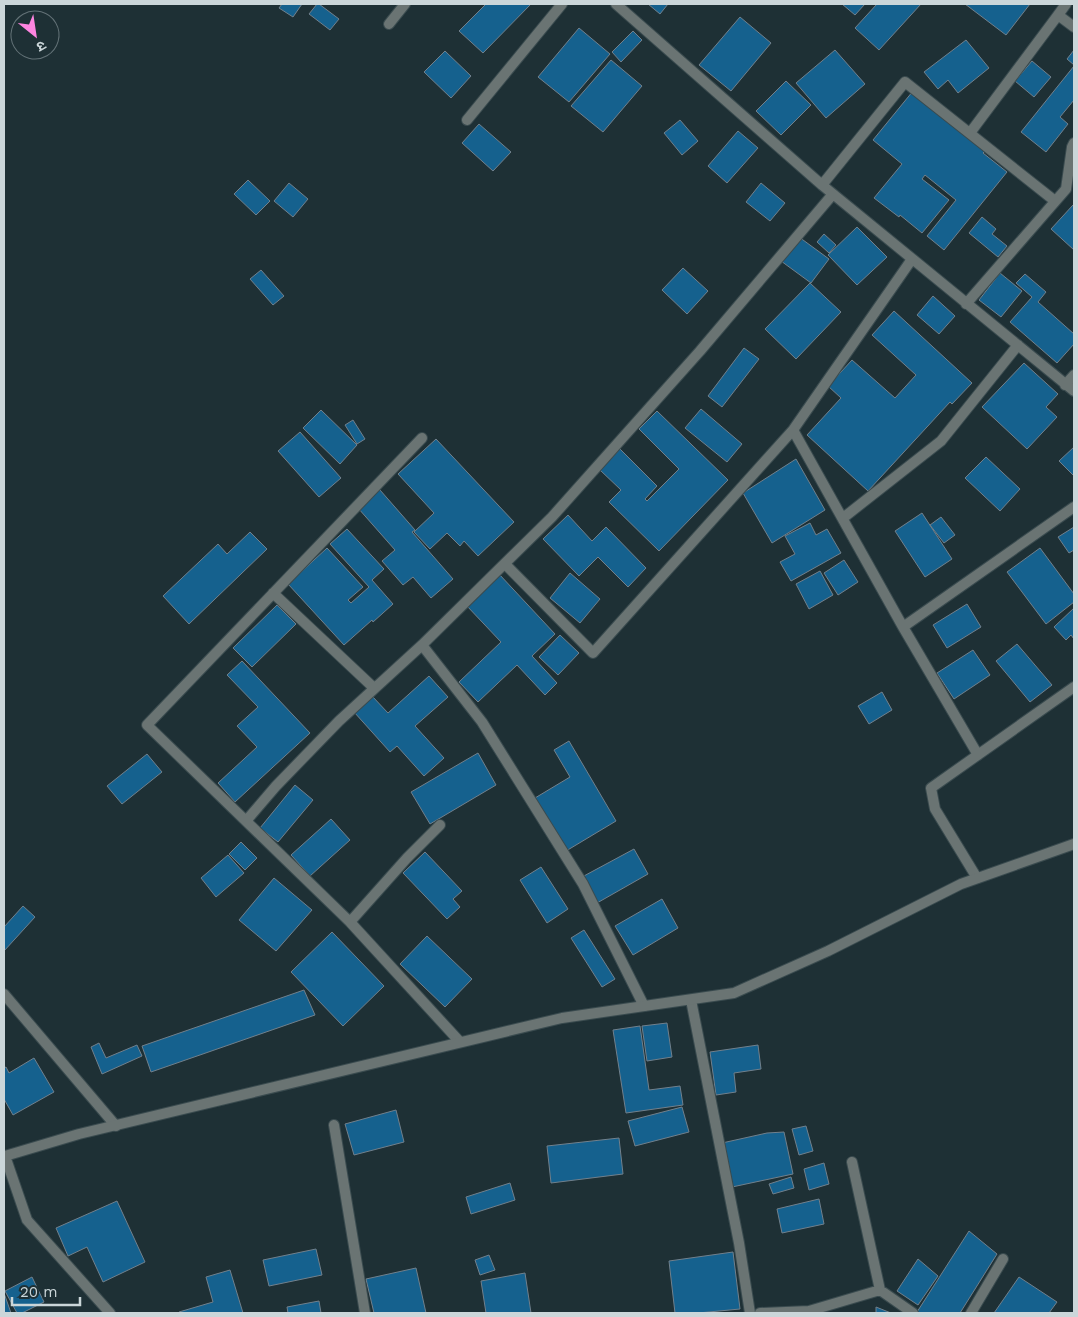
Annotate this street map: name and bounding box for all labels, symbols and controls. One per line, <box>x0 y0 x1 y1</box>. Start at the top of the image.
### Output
north arrow <box>10 10 60 60</box>
text: उ <box>33 37 49 56</box>
scale bar <box>12 1274 80 1306</box>
text: 20 m <box>20 1283 58 1301</box>

